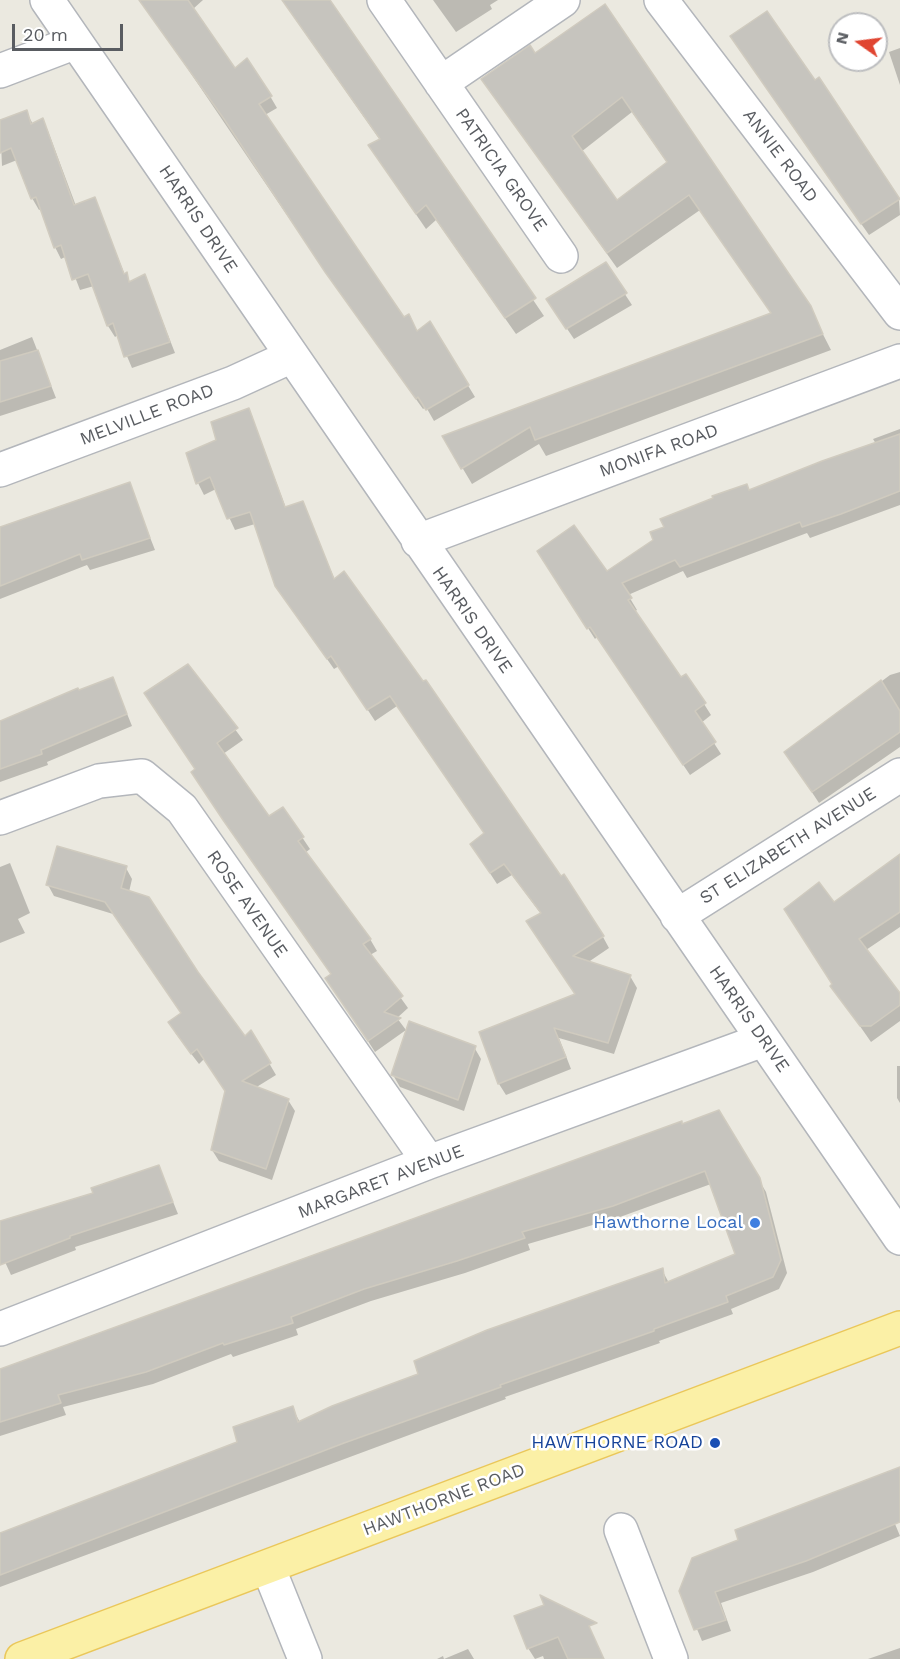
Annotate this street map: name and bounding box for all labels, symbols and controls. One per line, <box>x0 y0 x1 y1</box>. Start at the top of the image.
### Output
scale bar <box>15 12 126 50</box>
north arrow <box>828 12 888 72</box>
text: 20 m <box>23 24 68 45</box>
text: N <box>831 30 853 46</box>
street label: PATRICIA GROVE <box>450 104 552 236</box>
street label: ANNIE ROAD <box>738 105 822 207</box>
street label: HARRIS DRIVE <box>154 161 242 277</box>
street label: MELVILLE ROAD <box>77 380 217 450</box>
street label: MONIFA ROAD <box>597 419 721 483</box>
street label: HARRIS DRIVE <box>427 562 517 678</box>
street label: ST ELIZABETH AVENUE <box>696 783 880 909</box>
street label: ROSE AVENUE <box>202 846 292 962</box>
street label: HARRIS DRIVE <box>704 961 794 1077</box>
street label: MARGARET AVENUE <box>295 1140 467 1224</box>
place label: Hawthorne Local <box>593 1212 743 1234</box>
marker: Hawthorne Local <box>748 1216 762 1230</box>
place label: HAWTHORNE ROAD <box>531 1432 703 1454</box>
marker: HAWTHORNE ROAD <box>708 1436 722 1450</box>
street label: HAWTHORNE ROAD <box>360 1459 528 1541</box>

